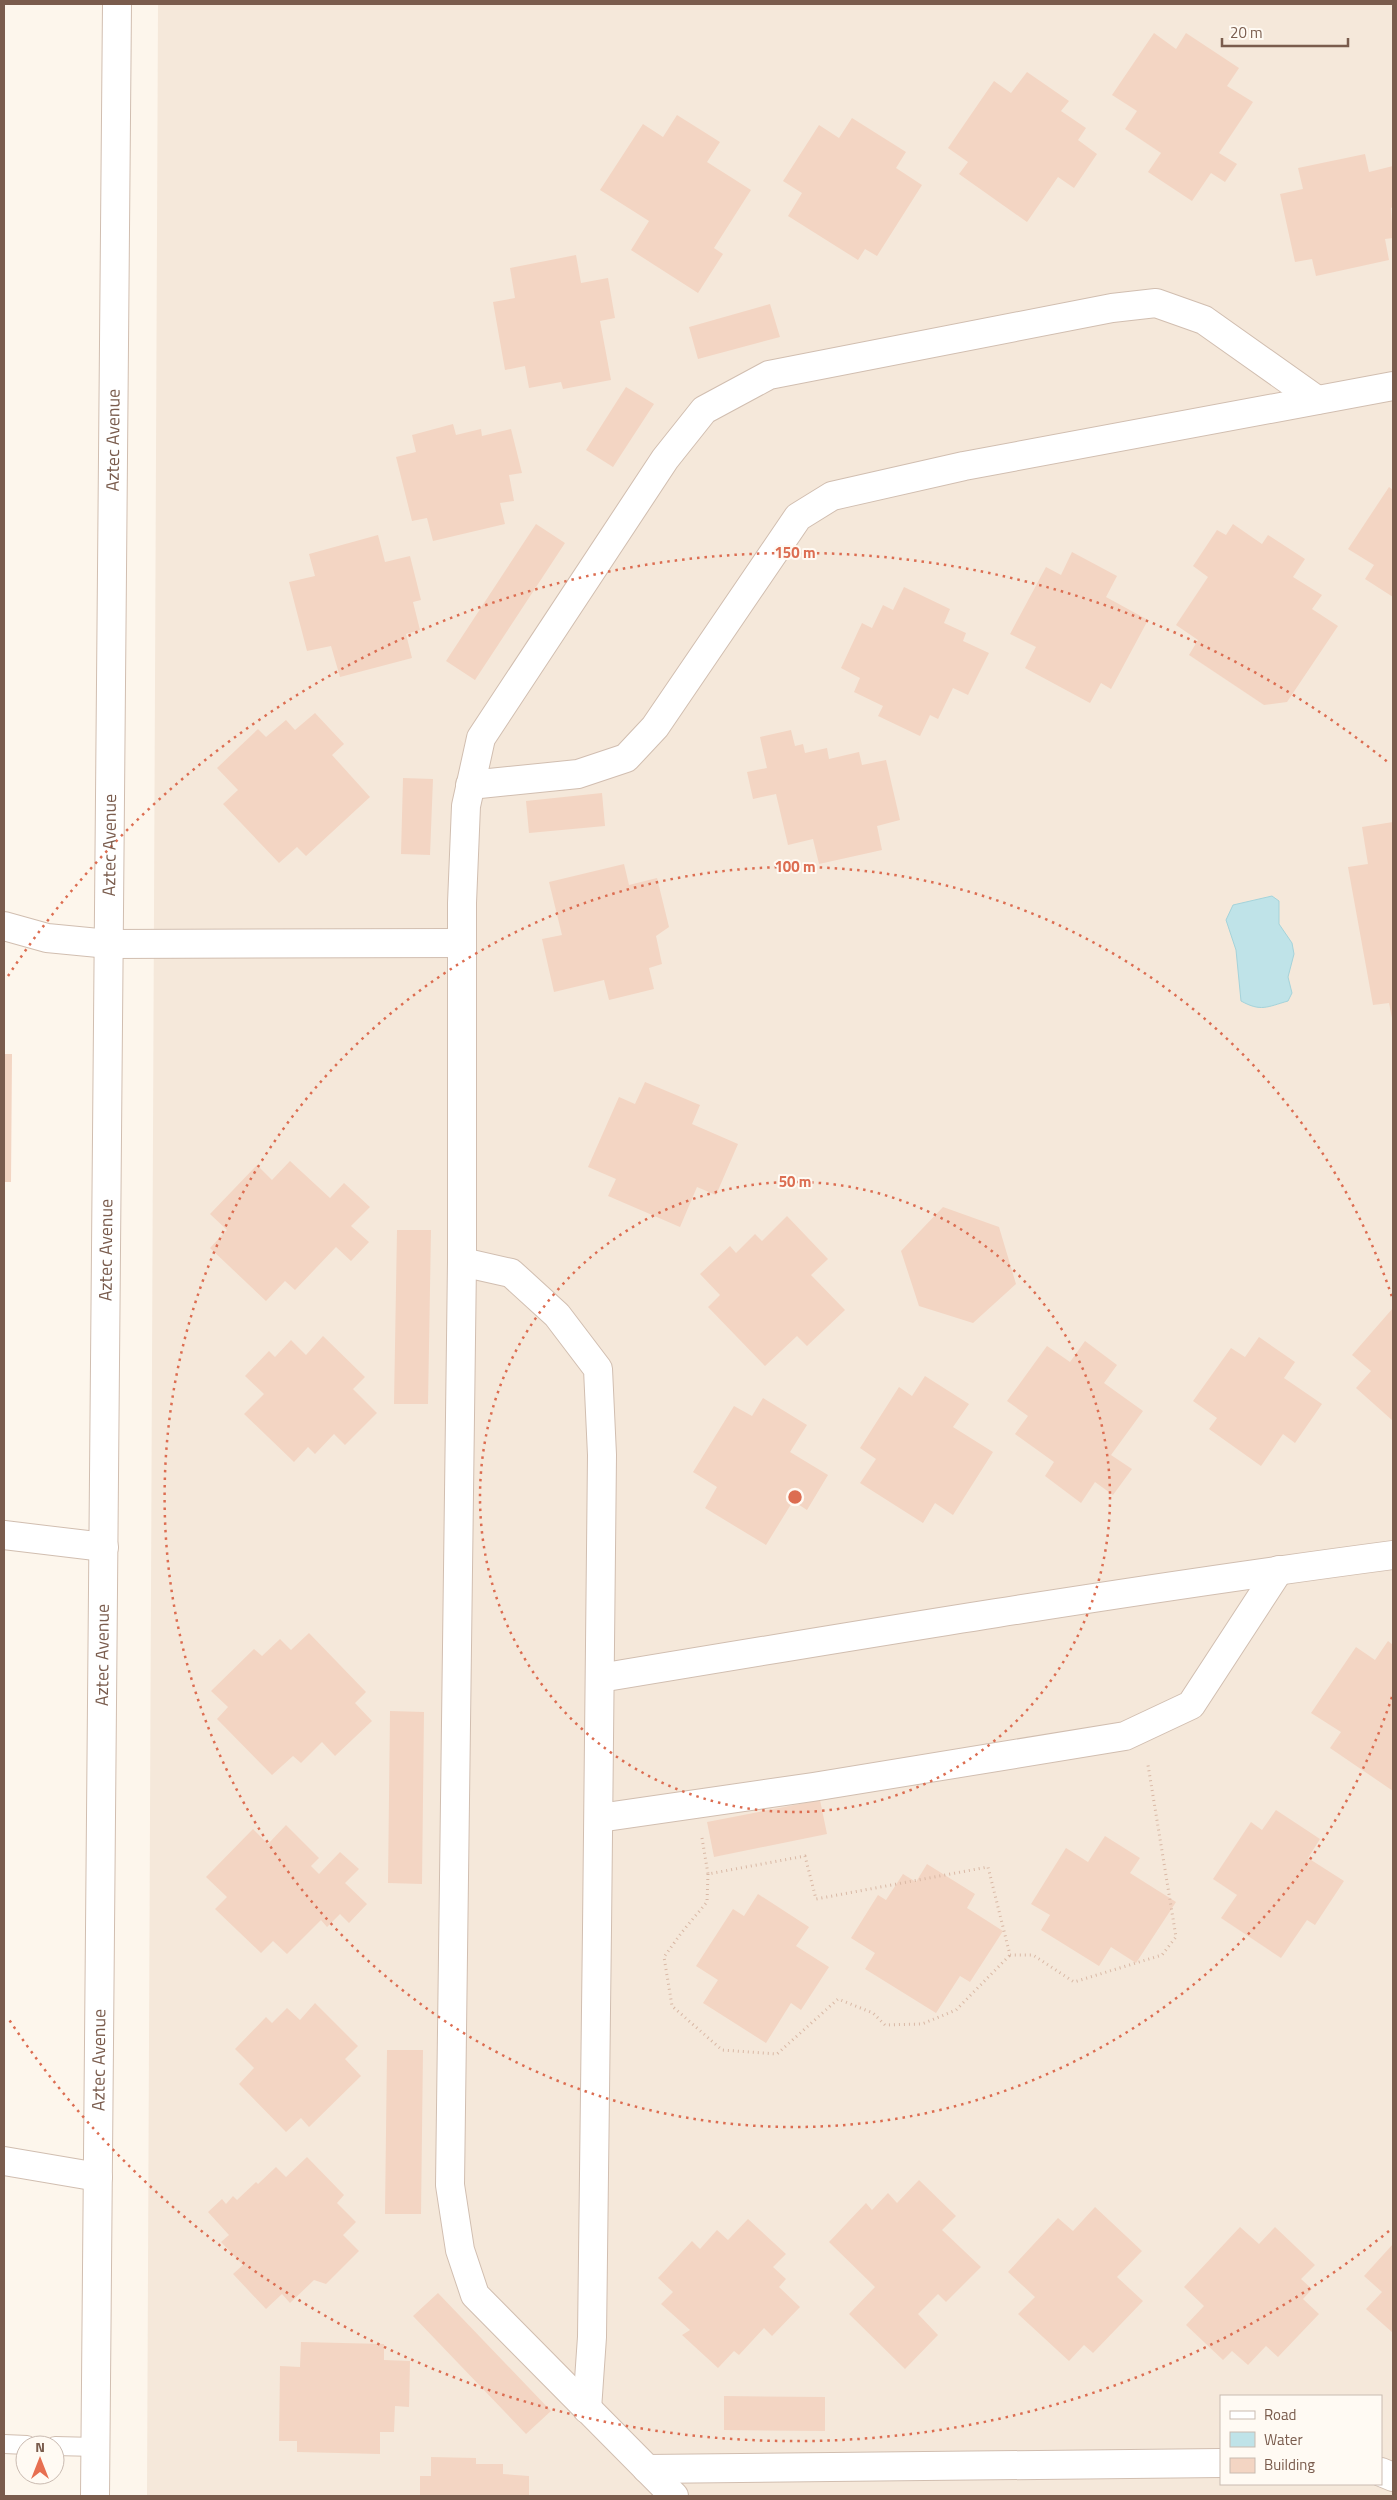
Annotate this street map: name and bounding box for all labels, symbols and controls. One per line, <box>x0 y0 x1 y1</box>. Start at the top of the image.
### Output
scale bar <box>1222 15 1348 47</box>
text: 20 m <box>1230 21 1263 44</box>
street label: Aztec Avenue <box>99 389 127 491</box>
text: 150 m <box>774 541 816 564</box>
street label: Aztec Avenue <box>95 794 123 896</box>
text: 100 m <box>774 855 816 878</box>
text: 50 m <box>779 1170 811 1193</box>
street label: Aztec Avenue <box>92 1199 119 1301</box>
centre of rings <box>786 1488 804 1506</box>
street label: Aztec Avenue <box>88 1604 116 1706</box>
street label: Aztec Avenue <box>84 2009 112 2111</box>
legend <box>1220 2395 1382 2485</box>
text: Road <box>1264 2403 1296 2426</box>
text: Water <box>1264 2428 1303 2451</box>
north arrow <box>15 2435 65 2485</box>
text: N <box>35 2436 45 2457</box>
text: Building <box>1264 2453 1315 2476</box>

